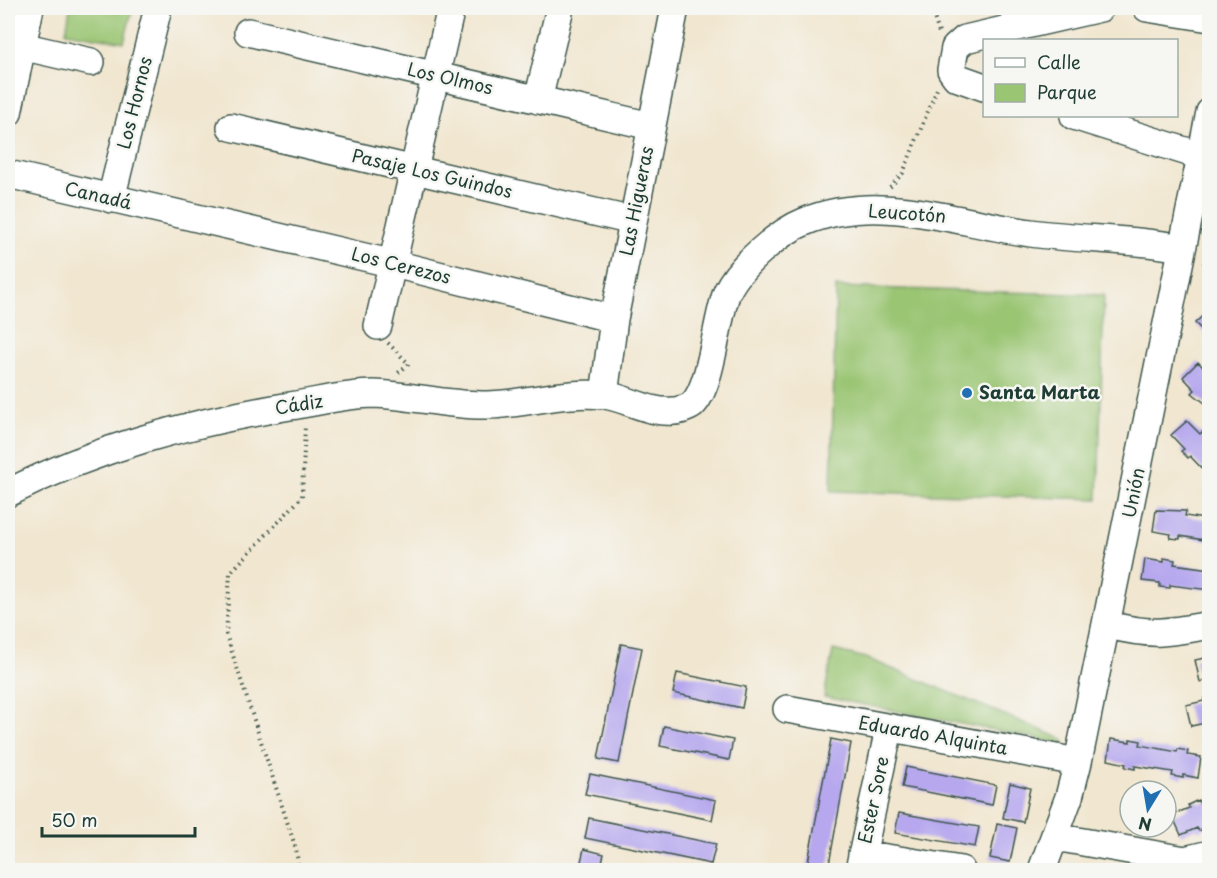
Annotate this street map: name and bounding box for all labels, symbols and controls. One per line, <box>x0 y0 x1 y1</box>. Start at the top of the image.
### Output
legend <box>983 39 1178 117</box>
text: Calle <box>1037 48 1081 75</box>
street label: Los Hornos <box>109 54 158 152</box>
street label: Los Olmos <box>405 55 496 100</box>
text: Parque <box>1037 78 1097 105</box>
street label: Pasaje Los Guindos <box>349 141 515 204</box>
street label: Las Higueras <box>612 144 659 258</box>
street label: Canadá <box>62 174 135 216</box>
street label: Leucotón <box>867 196 947 229</box>
street label: Los Cerezos <box>349 239 454 290</box>
place label: Santa Marta <box>979 378 1101 405</box>
street label: Cádiz <box>273 386 325 421</box>
marker: Santa Marta <box>960 386 974 400</box>
street label: Unión <box>1114 465 1151 520</box>
street label: Eduardo Alquinta <box>857 708 1011 761</box>
street label: Ester Sore <box>850 753 895 846</box>
north arrow <box>1118 779 1178 839</box>
scale bar <box>42 800 195 838</box>
text: 50 m <box>51 806 98 833</box>
text: N <box>1136 812 1153 838</box>

